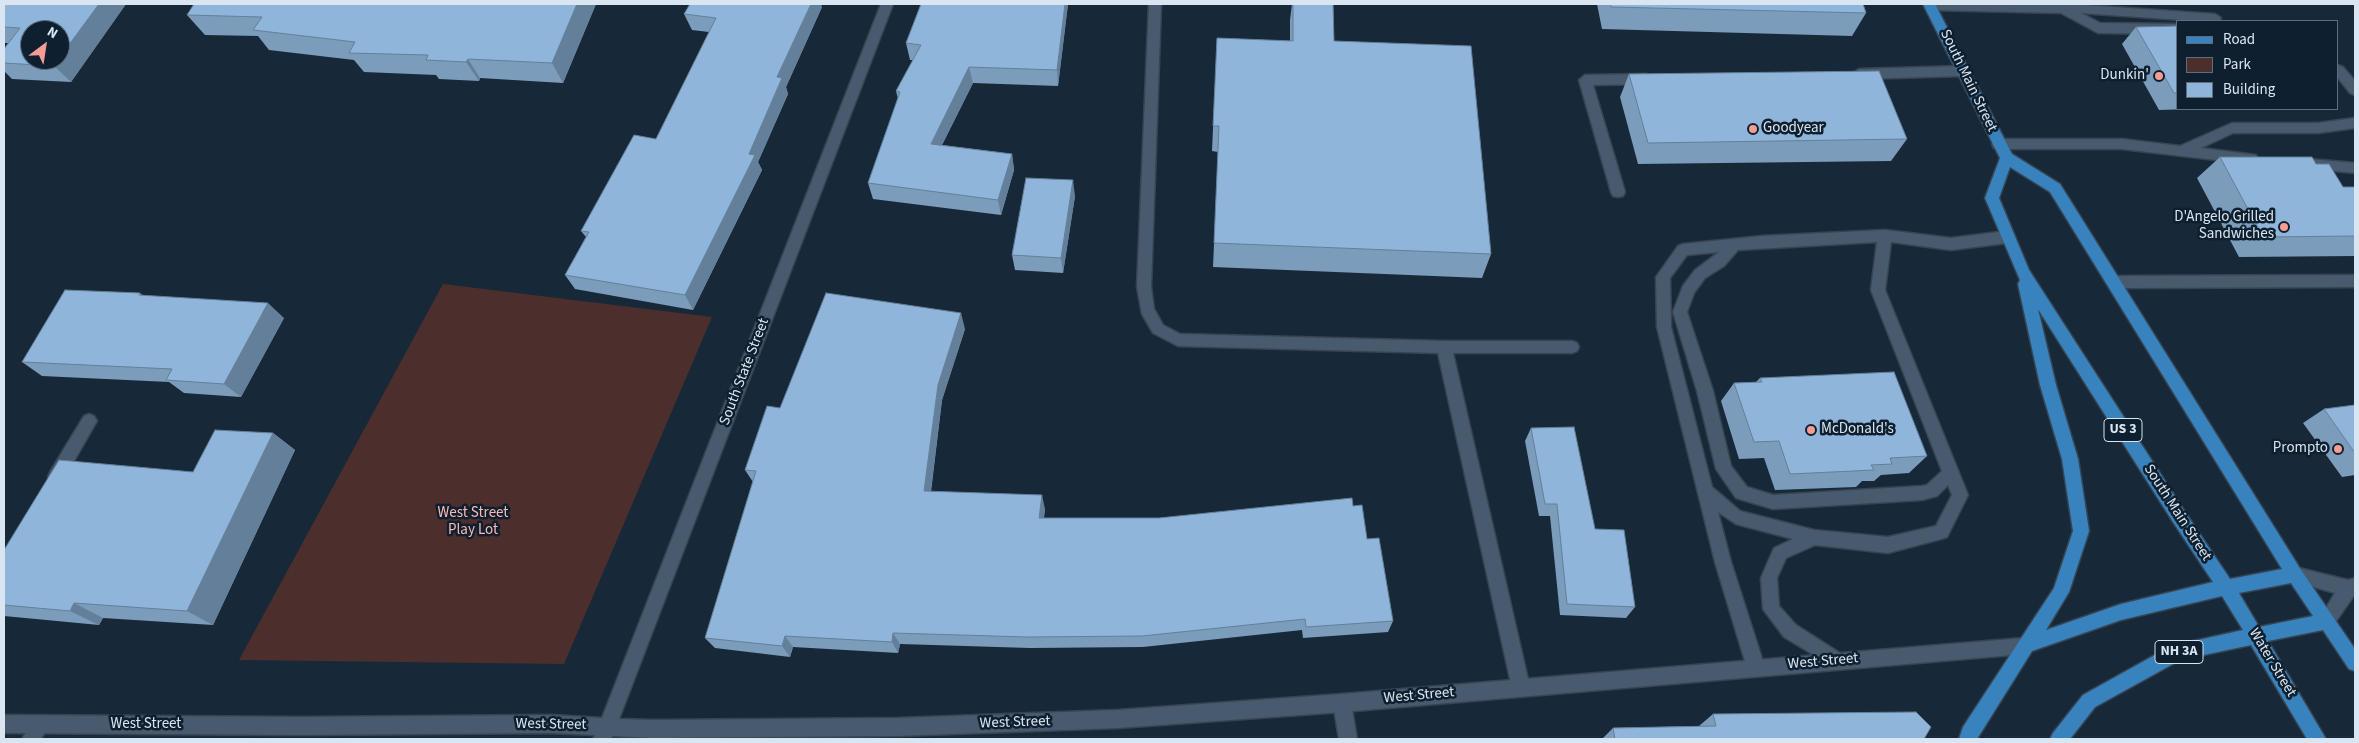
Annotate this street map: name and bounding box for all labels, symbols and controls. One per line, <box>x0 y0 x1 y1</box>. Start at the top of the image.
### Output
north arrow <box>20 20 70 70</box>
legend <box>2176 20 2339 110</box>
text: N <box>43 22 61 44</box>
street label: South Main Street <box>1935 27 2001 135</box>
text: Road <box>2223 29 2255 50</box>
text: Park <box>2223 54 2251 75</box>
place label: Dunkin' <box>2100 67 2149 85</box>
marker: Dunkin' <box>2153 70 2165 82</box>
text: Building <box>2223 79 2275 100</box>
place label: Goodyear <box>1763 120 1824 138</box>
marker: Goodyear <box>1747 123 1759 135</box>
place label: D'Angelo Grilled Sandwiches <box>2174 209 2274 244</box>
marker: D'Angelo Grilled Sandwiches <box>2278 221 2290 233</box>
street label: South State Street <box>716 316 774 428</box>
road number: US 3 <box>2104 418 2142 442</box>
place label: McDonald's <box>1821 421 1894 439</box>
marker: McDonald's <box>1805 424 1817 436</box>
place label: Prompto <box>2273 440 2328 458</box>
marker: Prompto <box>2332 443 2344 455</box>
street label: South Main Street <box>2139 461 2215 565</box>
park label: West Street Play Lot <box>438 505 508 540</box>
street label: Water Street <box>2244 625 2300 701</box>
road number: NH 3A <box>2155 640 2203 664</box>
street label: West Street <box>1787 650 1859 674</box>
street label: West Street <box>1383 684 1455 708</box>
street label: West Street <box>979 713 1051 733</box>
street label: West Street <box>515 715 587 735</box>
street label: West Street <box>111 716 181 734</box>

